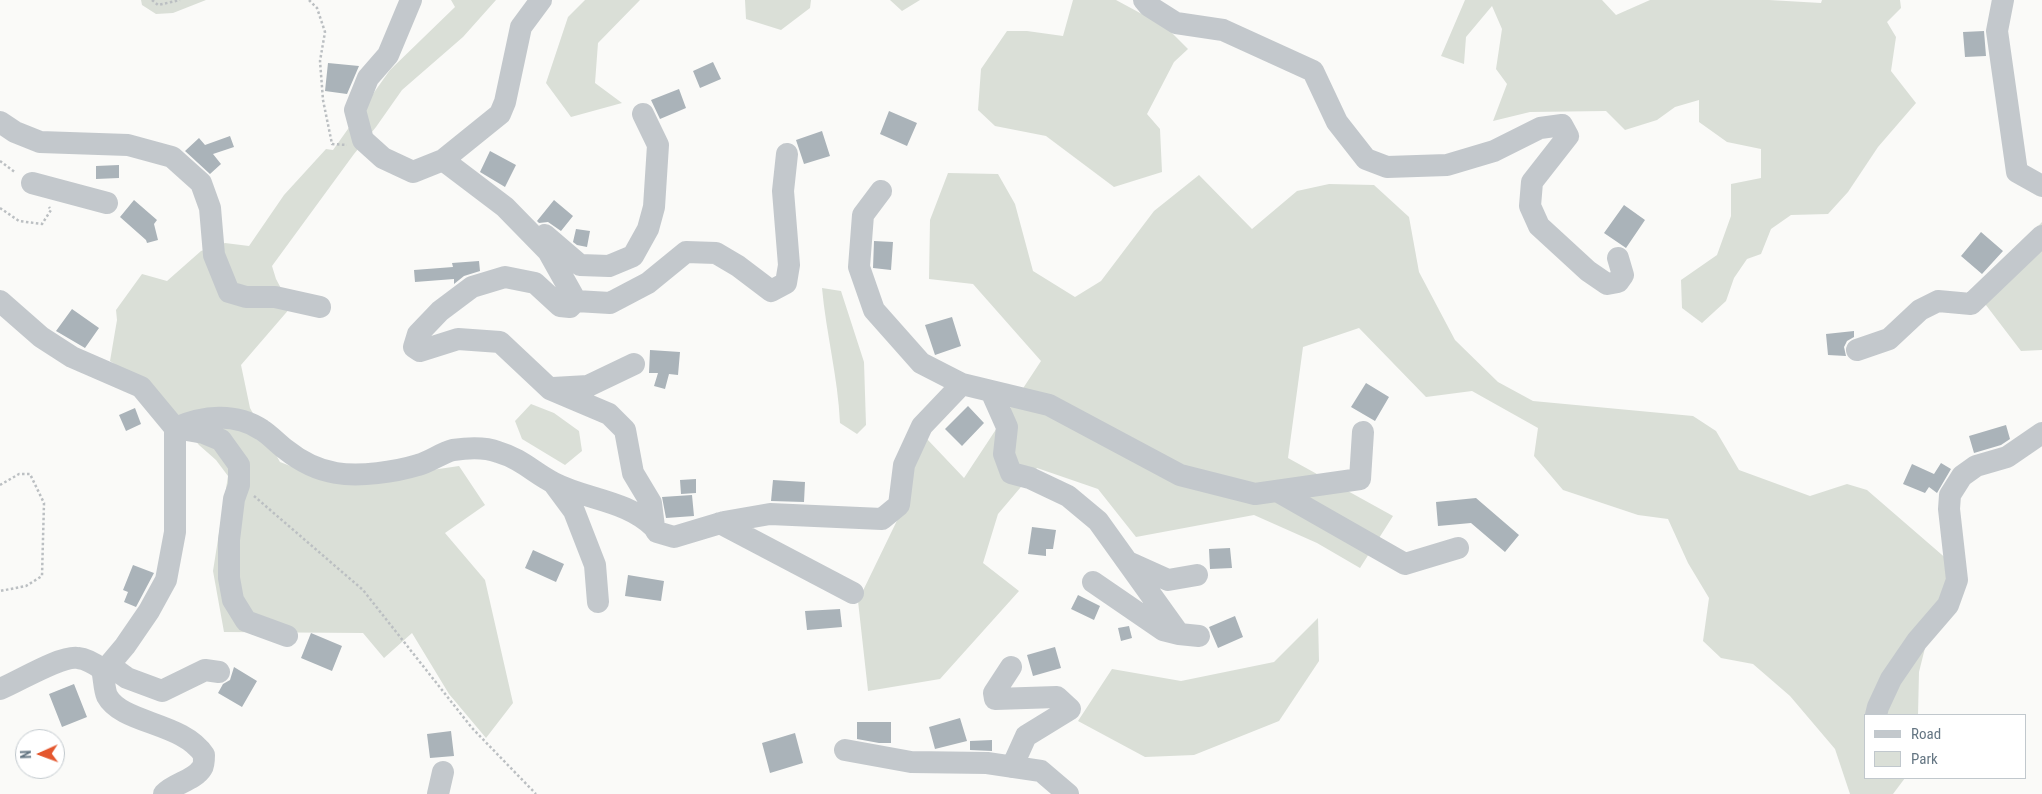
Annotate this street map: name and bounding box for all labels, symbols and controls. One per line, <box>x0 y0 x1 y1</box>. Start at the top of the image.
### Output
legend <box>1864 714 2027 779</box>
text: Road <box>1911 725 1941 743</box>
north arrow <box>15 729 65 779</box>
text: N <box>18 750 34 759</box>
text: Park <box>1911 750 1938 768</box>

